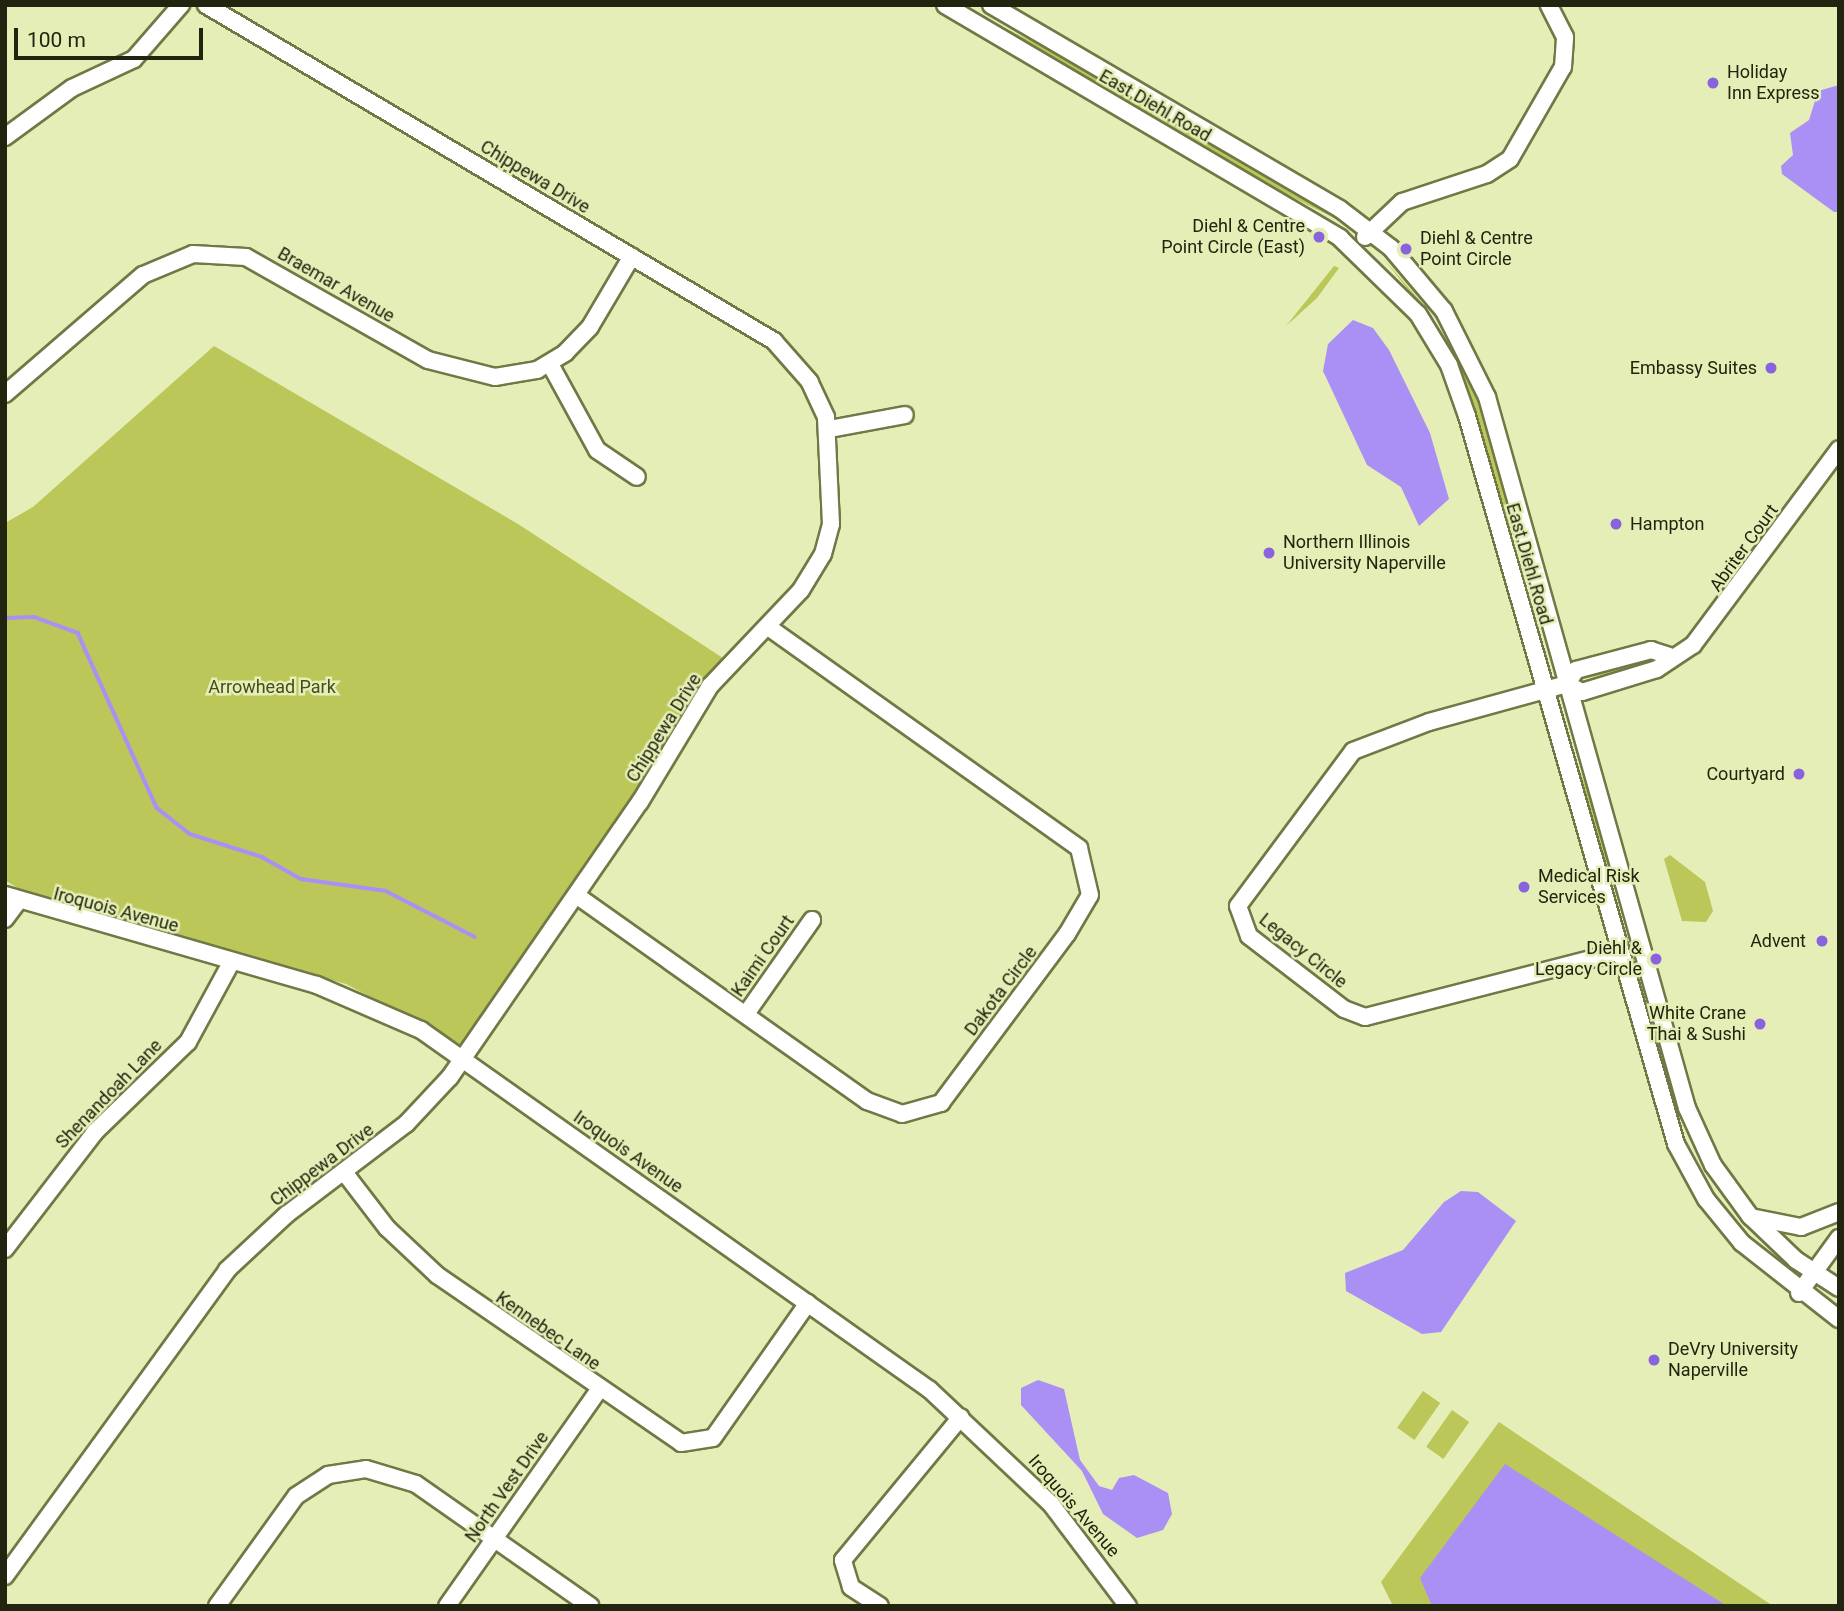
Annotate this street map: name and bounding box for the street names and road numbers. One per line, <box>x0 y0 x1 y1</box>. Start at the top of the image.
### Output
street label: East Diehl Road <box>1095 65 1215 147</box>
street label: Chippewa Drive <box>476 136 594 218</box>
street label: Braemar Avenue <box>274 243 398 327</box>
street label: Abriter Court <box>1705 500 1783 596</box>
street label: East Diehl Road <box>1501 501 1557 627</box>
street label: Chippewa Drive <box>622 670 706 786</box>
street label: Iroquois Avenue <box>51 883 181 937</box>
street label: Legacy Circle <box>1255 909 1351 993</box>
street label: Kaimi Court <box>727 911 799 1001</box>
street label: Dakota Circle <box>960 942 1042 1040</box>
street label: Shenandoah Lane <box>51 1035 167 1153</box>
street label: Iroquois Avenue <box>569 1106 687 1198</box>
street label: Chippewa Drive <box>266 1119 378 1211</box>
street label: Kennebec Lane <box>492 1287 604 1375</box>
street label: North Vest Drive <box>461 1427 553 1547</box>
street label: Iroquois Avenue <box>1024 1450 1124 1562</box>

